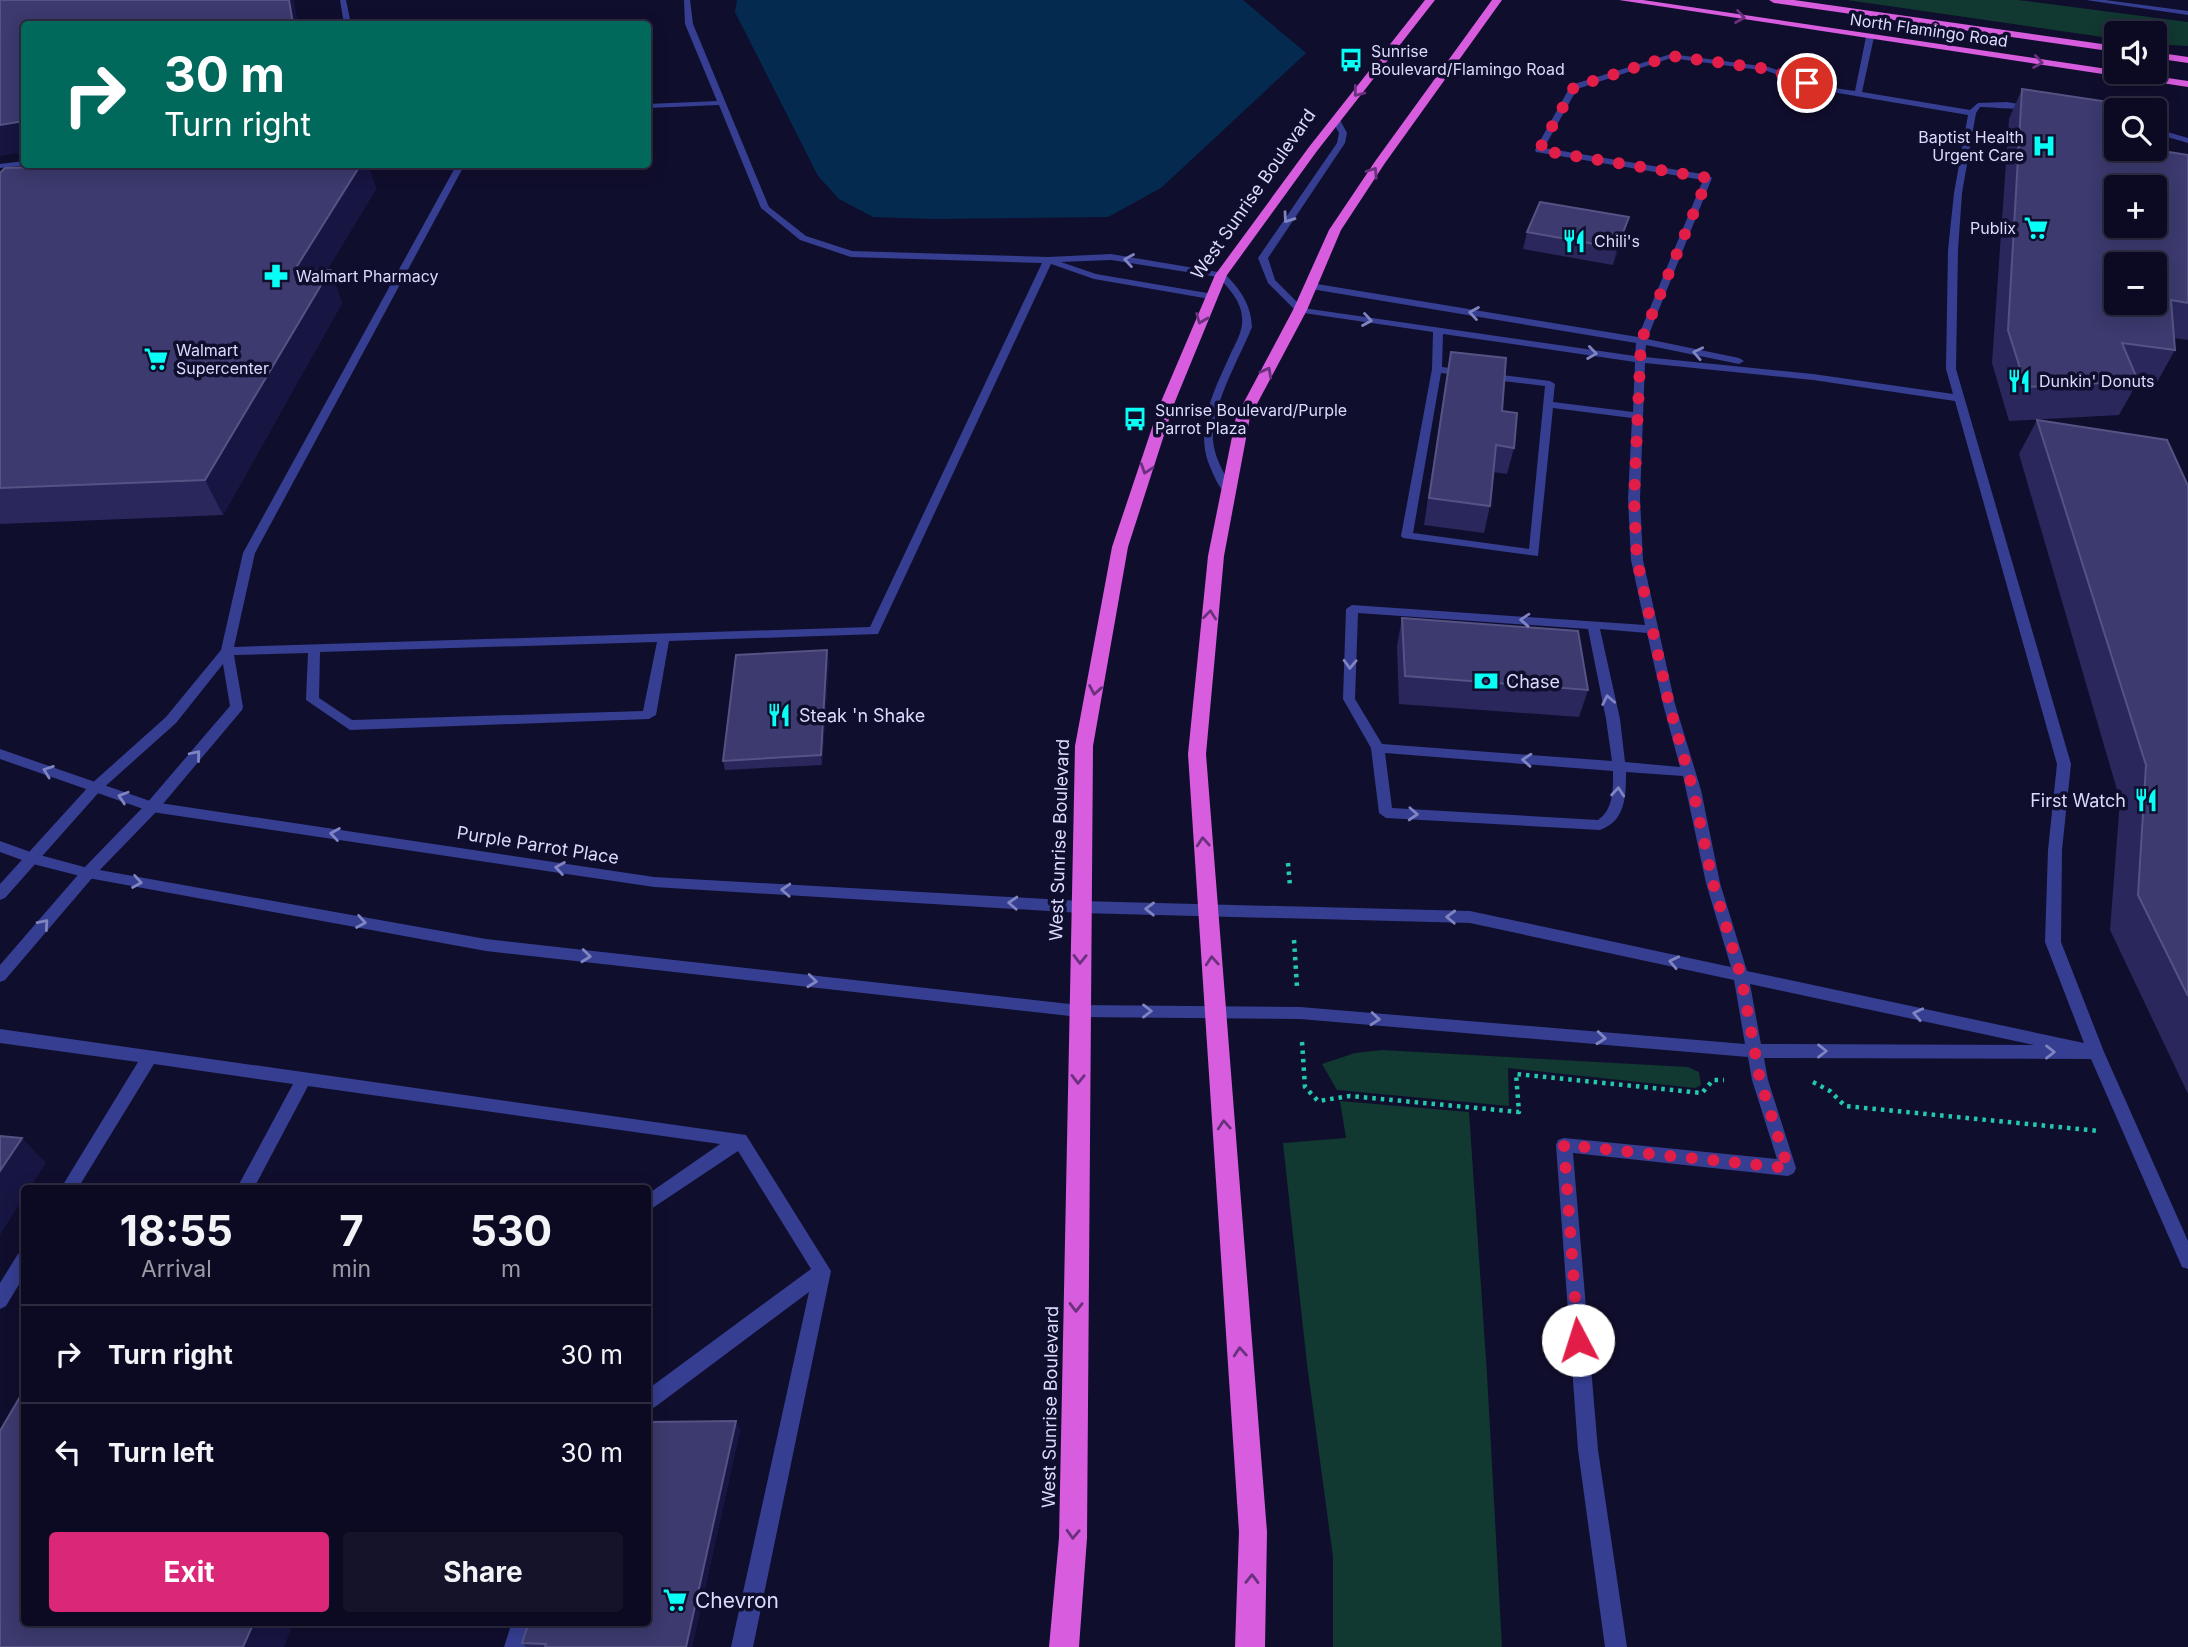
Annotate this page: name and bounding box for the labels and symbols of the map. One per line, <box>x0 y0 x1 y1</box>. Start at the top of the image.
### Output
street label: North Flamingo Road <box>1849 9 2009 51</box>
one-way arrow <box>1734 10 1746 25</box>
place label: Sunrise Boulevard/Flamingo Road <box>1371 41 1565 79</box>
bus stop icon: Sunrise Boulevard/Flamingo Road <box>1337 46 1365 74</box>
pin <box>1777 53 1837 113</box>
one-way arrow <box>2032 54 2044 69</box>
one-way arrow <box>1353 85 1366 97</box>
street label: West Sunrise Boulevard <box>1186 105 1320 283</box>
place label: Baptist Health Urgent Care <box>1918 127 2024 165</box>
hospital icon: Baptist Health Urgent Care <box>2030 132 2058 160</box>
one-way arrow <box>1365 167 1378 180</box>
one-way arrow <box>1284 210 1296 223</box>
supermarket icon: Publix <box>2022 214 2050 242</box>
place label: Publix <box>1970 218 2016 238</box>
restaurant icon: Chili's <box>1560 227 1588 255</box>
place label: Chili's <box>1594 231 1640 251</box>
one-way arrow <box>1123 253 1135 268</box>
pharmacy icon: Walmart Pharmacy <box>262 262 290 290</box>
place label: Walmart Pharmacy <box>296 266 439 286</box>
one-way arrow <box>1468 306 1480 321</box>
one-way arrow <box>1195 311 1209 324</box>
one-way arrow <box>1361 312 1373 327</box>
place label: Walmart Supercenter <box>176 340 269 378</box>
supermarket icon: Walmart Supercenter <box>142 345 170 373</box>
one-way arrow <box>1587 345 1598 360</box>
one-way arrow <box>1692 346 1704 361</box>
one-way arrow <box>1259 367 1272 379</box>
restaurant icon: Dunkin' Donuts <box>2005 367 2033 395</box>
place label: Dunkin' Donuts <box>2039 371 2154 391</box>
place label: Sunrise Boulevard/Purple Parrot Plaza <box>1155 400 1347 438</box>
bus stop icon: Sunrise Boulevard/Purple Parrot Plaza <box>1121 405 1149 433</box>
one-way arrow <box>1140 462 1154 474</box>
one-way arrow <box>1203 610 1218 621</box>
one-way arrow <box>1519 613 1530 628</box>
one-way arrow <box>1343 658 1358 669</box>
bank icon: Chase <box>1472 667 1500 695</box>
place label: Chase <box>1506 671 1560 692</box>
one-way arrow <box>1088 684 1103 696</box>
one-way arrow <box>1601 694 1616 706</box>
restaurant icon: Steak 'n Shake <box>765 701 793 729</box>
place label: Steak 'n Shake <box>799 705 925 726</box>
street label: West Sunrise Boulevard <box>1045 738 1073 942</box>
one-way arrow <box>188 750 200 763</box>
one-way arrow <box>1521 753 1532 768</box>
one-way arrow <box>42 765 54 779</box>
one-way arrow <box>1610 786 1625 797</box>
restaurant icon: First Watch <box>2132 786 2160 814</box>
place label: First Watch <box>2030 790 2126 811</box>
one-way arrow <box>118 791 130 806</box>
one-way arrow <box>1408 807 1419 822</box>
street label: Purple Parrot Place <box>455 822 621 868</box>
one-way arrow <box>329 827 341 842</box>
one-way arrow <box>1196 836 1211 847</box>
one-way arrow <box>554 861 565 876</box>
one-way arrow <box>131 874 143 889</box>
one-way arrow <box>780 883 791 898</box>
one-way arrow <box>1007 896 1018 911</box>
one-way arrow <box>1145 901 1155 917</box>
one-way arrow <box>1446 909 1456 925</box>
one-way arrow <box>355 914 367 929</box>
one-way arrow <box>35 919 48 932</box>
one-way arrow <box>580 948 591 963</box>
one-way arrow <box>1072 954 1088 965</box>
one-way arrow <box>1204 955 1219 966</box>
one-way arrow <box>1668 955 1680 970</box>
one-way arrow <box>806 974 817 989</box>
one-way arrow <box>1143 1003 1153 1019</box>
one-way arrow <box>1912 1008 1924 1023</box>
one-way arrow <box>1369 1011 1380 1026</box>
one-way arrow <box>1596 1030 1607 1045</box>
one-way arrow <box>1817 1043 1828 1059</box>
one-way arrow <box>2045 1044 2055 1060</box>
one-way arrow <box>1070 1074 1086 1085</box>
one-way arrow <box>1216 1119 1231 1130</box>
one-way arrow <box>1068 1302 1084 1312</box>
position arrow <box>1541 1303 1615 1377</box>
street label: West Sunrise Boulevard <box>1038 1306 1062 1508</box>
one-way arrow <box>1233 1346 1248 1357</box>
one-way arrow <box>1065 1529 1080 1540</box>
one-way arrow <box>1244 1573 1259 1584</box>
supermarket icon: Chevron <box>661 1586 689 1614</box>
place label: Chevron <box>695 1588 779 1613</box>

